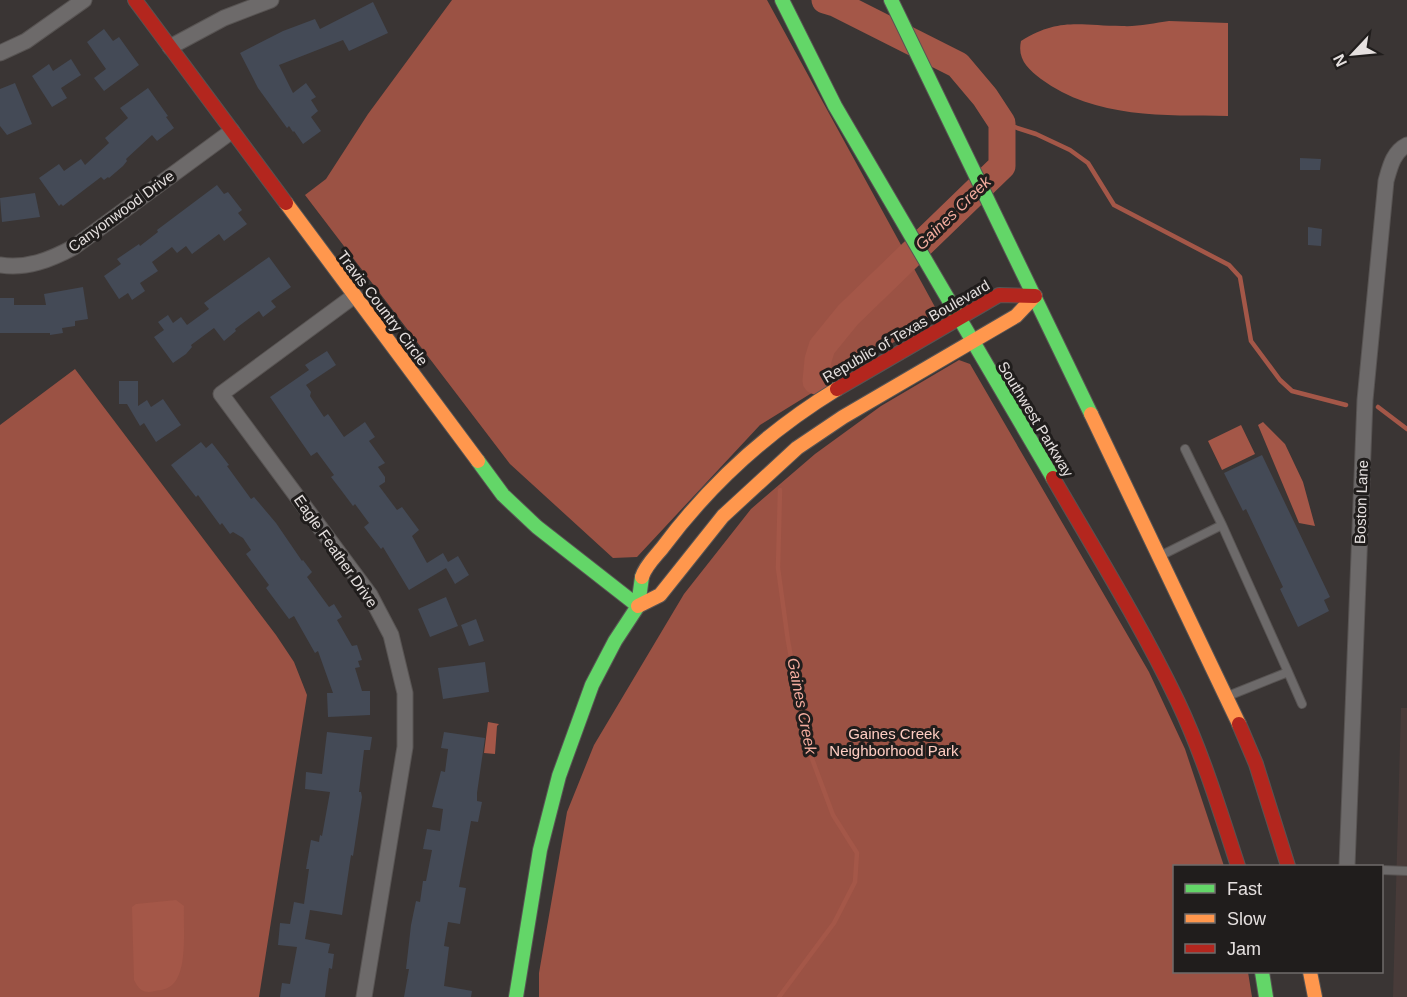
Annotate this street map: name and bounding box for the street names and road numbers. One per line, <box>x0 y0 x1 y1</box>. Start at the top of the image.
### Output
street label: Canyonwood Drive <box>65 167 177 255</box>
street label: Travis Country Circle <box>334 247 432 369</box>
street label: Republic of Texas Boulevard <box>820 276 992 386</box>
street label: Southwest Parkway <box>995 358 1077 480</box>
street label: Boston Lane <box>1351 460 1371 544</box>
street label: Eagle Feather Drive <box>291 491 381 611</box>

